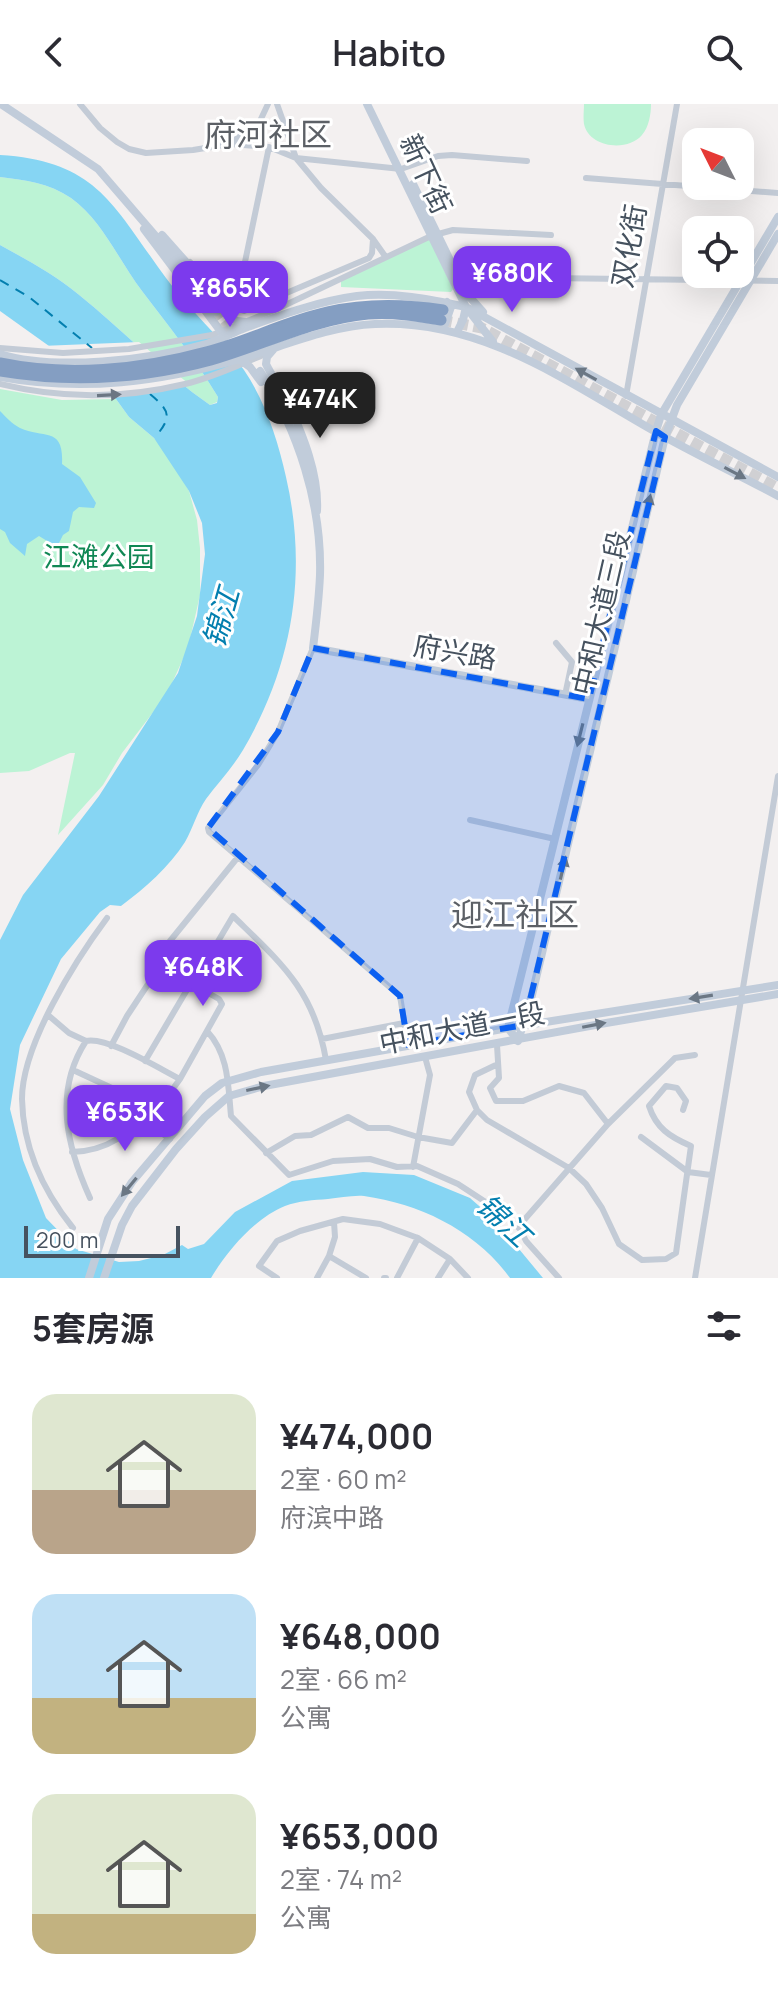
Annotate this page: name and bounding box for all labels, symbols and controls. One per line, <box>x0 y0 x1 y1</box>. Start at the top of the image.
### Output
text: Habito <box>332 28 446 77</box>
icon: back <box>32 30 76 74</box>
icon: search <box>702 30 746 74</box>
district label: 府河社区 <box>204 112 332 156</box>
street label: 新下街 <box>392 127 462 220</box>
north arrow <box>682 128 754 200</box>
map controls <box>682 128 754 288</box>
street label: 双化街 <box>602 201 654 290</box>
button: locate <box>682 216 754 288</box>
pin: ¥680K <box>456 246 568 314</box>
text: ¥680K <box>471 254 553 290</box>
pin: ¥865K <box>174 261 286 329</box>
text: ¥865K <box>190 269 270 305</box>
one-way arrow <box>575 367 597 381</box>
pin: ¥474K <box>264 372 376 440</box>
text: ¥474K <box>282 380 358 416</box>
one-way arrow <box>97 388 122 401</box>
one-way arrow <box>724 467 747 480</box>
one-way arrow <box>643 493 655 518</box>
street label: 中和大道三段 <box>563 527 637 699</box>
park label: 江滩公园 <box>43 537 155 575</box>
water label: 锦江 <box>193 580 249 652</box>
street label: 府兴路 <box>411 625 500 677</box>
one-way arrow <box>574 723 586 748</box>
one-way arrow <box>557 855 570 880</box>
district label: 迎江社区 <box>451 892 579 936</box>
pin: ¥648K <box>147 940 259 1008</box>
text: ¥648K <box>163 948 243 984</box>
one-way arrow <box>688 991 713 1004</box>
street label: 中和大道一段 <box>376 992 548 1062</box>
one-way arrow <box>582 1018 607 1031</box>
one-way arrow <box>246 1081 271 1094</box>
pin: ¥653K <box>69 1085 181 1153</box>
text: ¥653K <box>85 1093 165 1129</box>
one-way arrow <box>121 1177 137 1197</box>
water label: 锦江 <box>468 1184 542 1257</box>
scale bar <box>24 1222 180 1258</box>
text: 200 m <box>36 1225 98 1255</box>
icon: filters <box>702 1304 746 1348</box>
text: 5套房源 <box>32 1305 154 1351</box>
text: ¥474,000 <box>280 1413 433 1459</box>
icon: home <box>96 1426 192 1522</box>
text: 2室 · 60 m² <box>280 1461 407 1497</box>
text: 府滨中路 <box>280 1499 384 1535</box>
text: ¥648,000 <box>280 1613 441 1659</box>
icon: home <box>96 1626 192 1722</box>
text: 2室 · 66 m² <box>280 1661 407 1697</box>
text: 公寓 <box>280 1699 332 1735</box>
text: ¥653,000 <box>280 1813 439 1859</box>
icon: home <box>96 1826 192 1922</box>
text: 2室 · 74 m² <box>280 1861 402 1897</box>
text: 公寓 <box>280 1899 332 1935</box>

